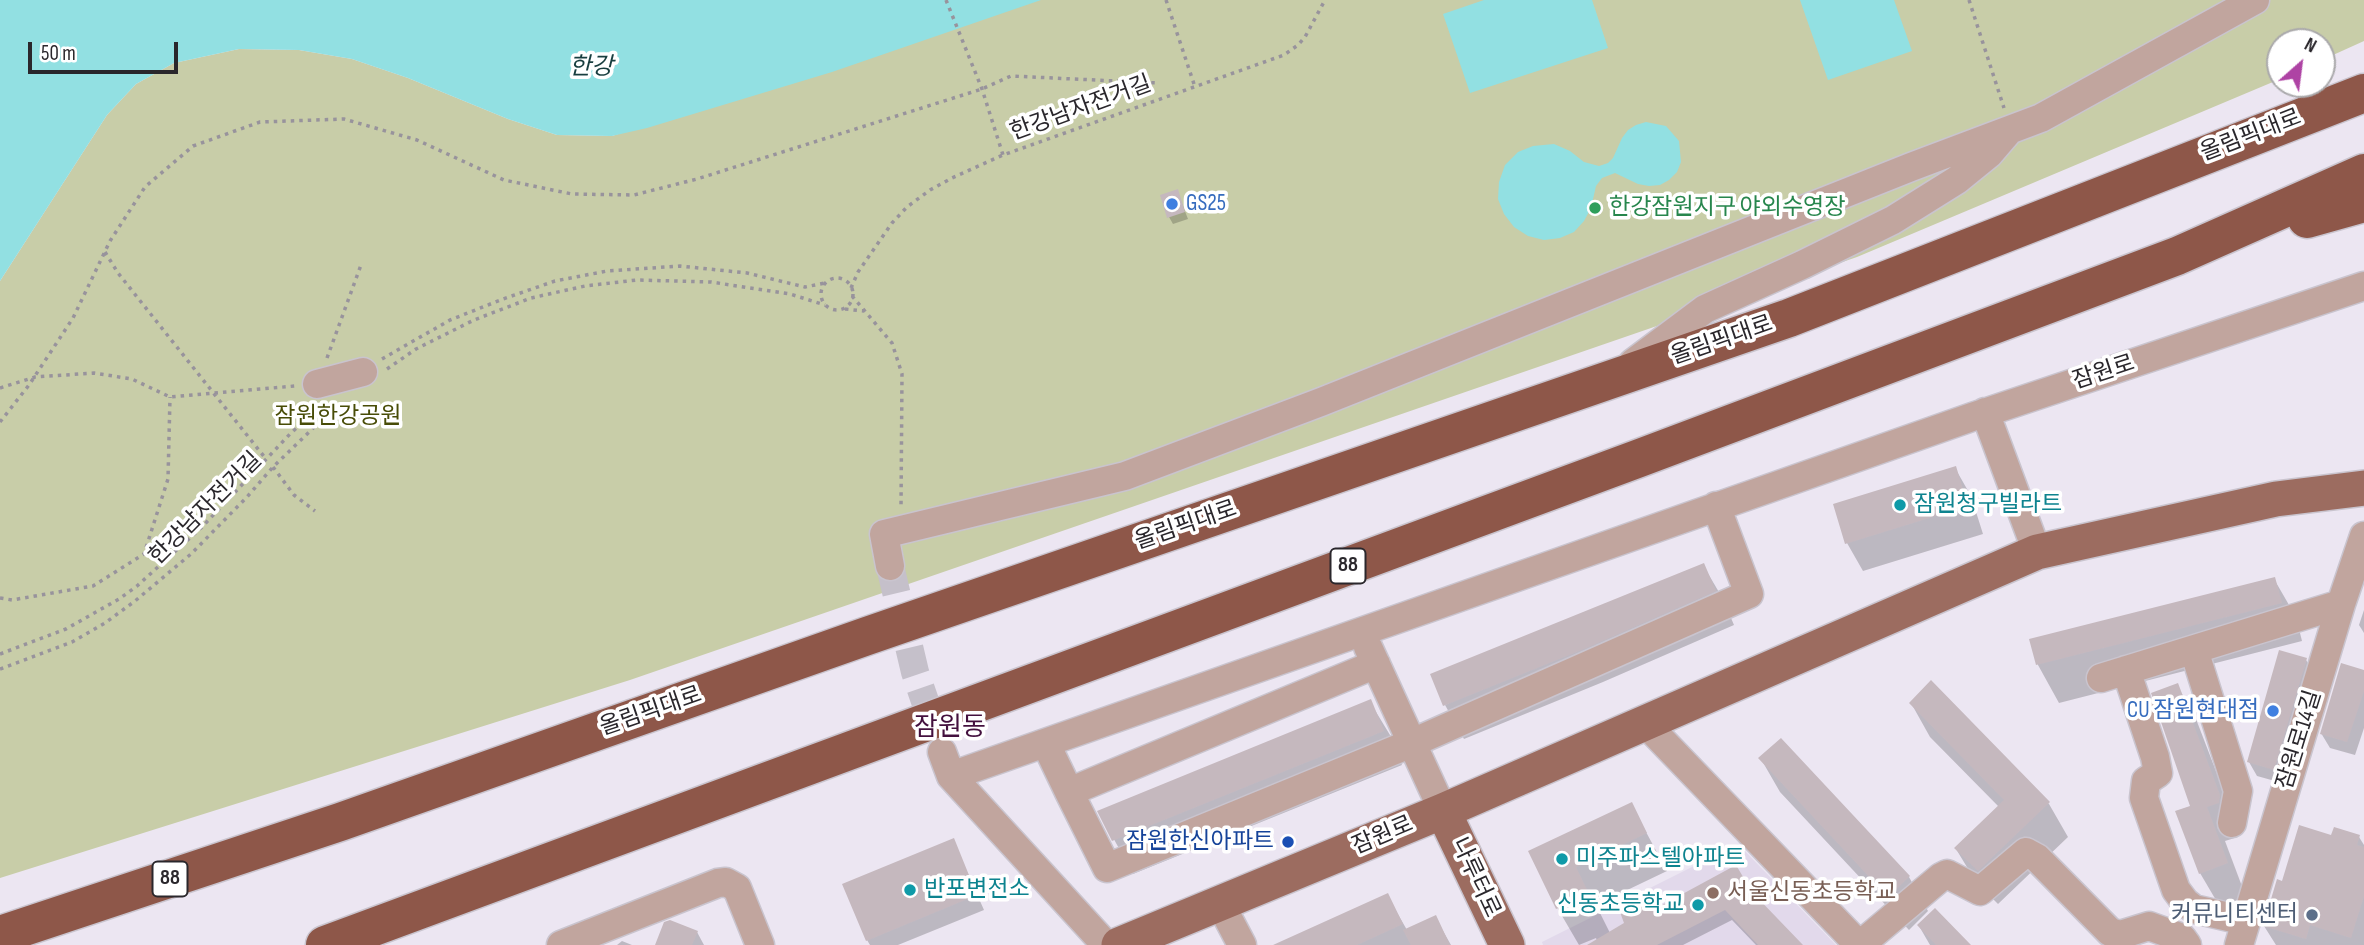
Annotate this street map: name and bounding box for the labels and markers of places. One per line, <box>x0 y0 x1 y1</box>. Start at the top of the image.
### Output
place label: GS25 <box>1186 190 1226 218</box>
place label: 한강잠원지구 야외수영장 <box>1609 194 1845 222</box>
marker: GS25 <box>1164 196 1180 212</box>
marker: 한강잠원지구 야외수영장 <box>1587 200 1603 216</box>
place label: 잠원청구빌라트 <box>1914 491 2062 519</box>
marker: 잠원청구빌라트 <box>1892 497 1908 513</box>
place label: CU 잠원현대점 <box>2127 697 2259 725</box>
marker: CU 잠원현대점 <box>2265 703 2281 719</box>
place label: 잠원한신아파트 <box>1126 828 1274 856</box>
marker: 잠원한신아파트 <box>1280 834 1296 850</box>
place label: 미주파스텔아파트 <box>1576 845 1745 873</box>
marker: 미주파스텔아파트 <box>1554 851 1570 867</box>
place label: 반포변전소 <box>924 876 1030 904</box>
place label: 서울신동초등학교 <box>1727 879 1896 907</box>
marker: 반포변전소 <box>902 882 918 898</box>
marker: 서울신동초등학교 <box>1705 885 1721 901</box>
place label: 신동초등학교 <box>1557 891 1684 919</box>
marker: 신동초등학교 <box>1690 897 1706 913</box>
place label: 커뮤니티센터 <box>2171 901 2298 929</box>
marker: 커뮤니티센터 <box>2304 907 2320 923</box>

